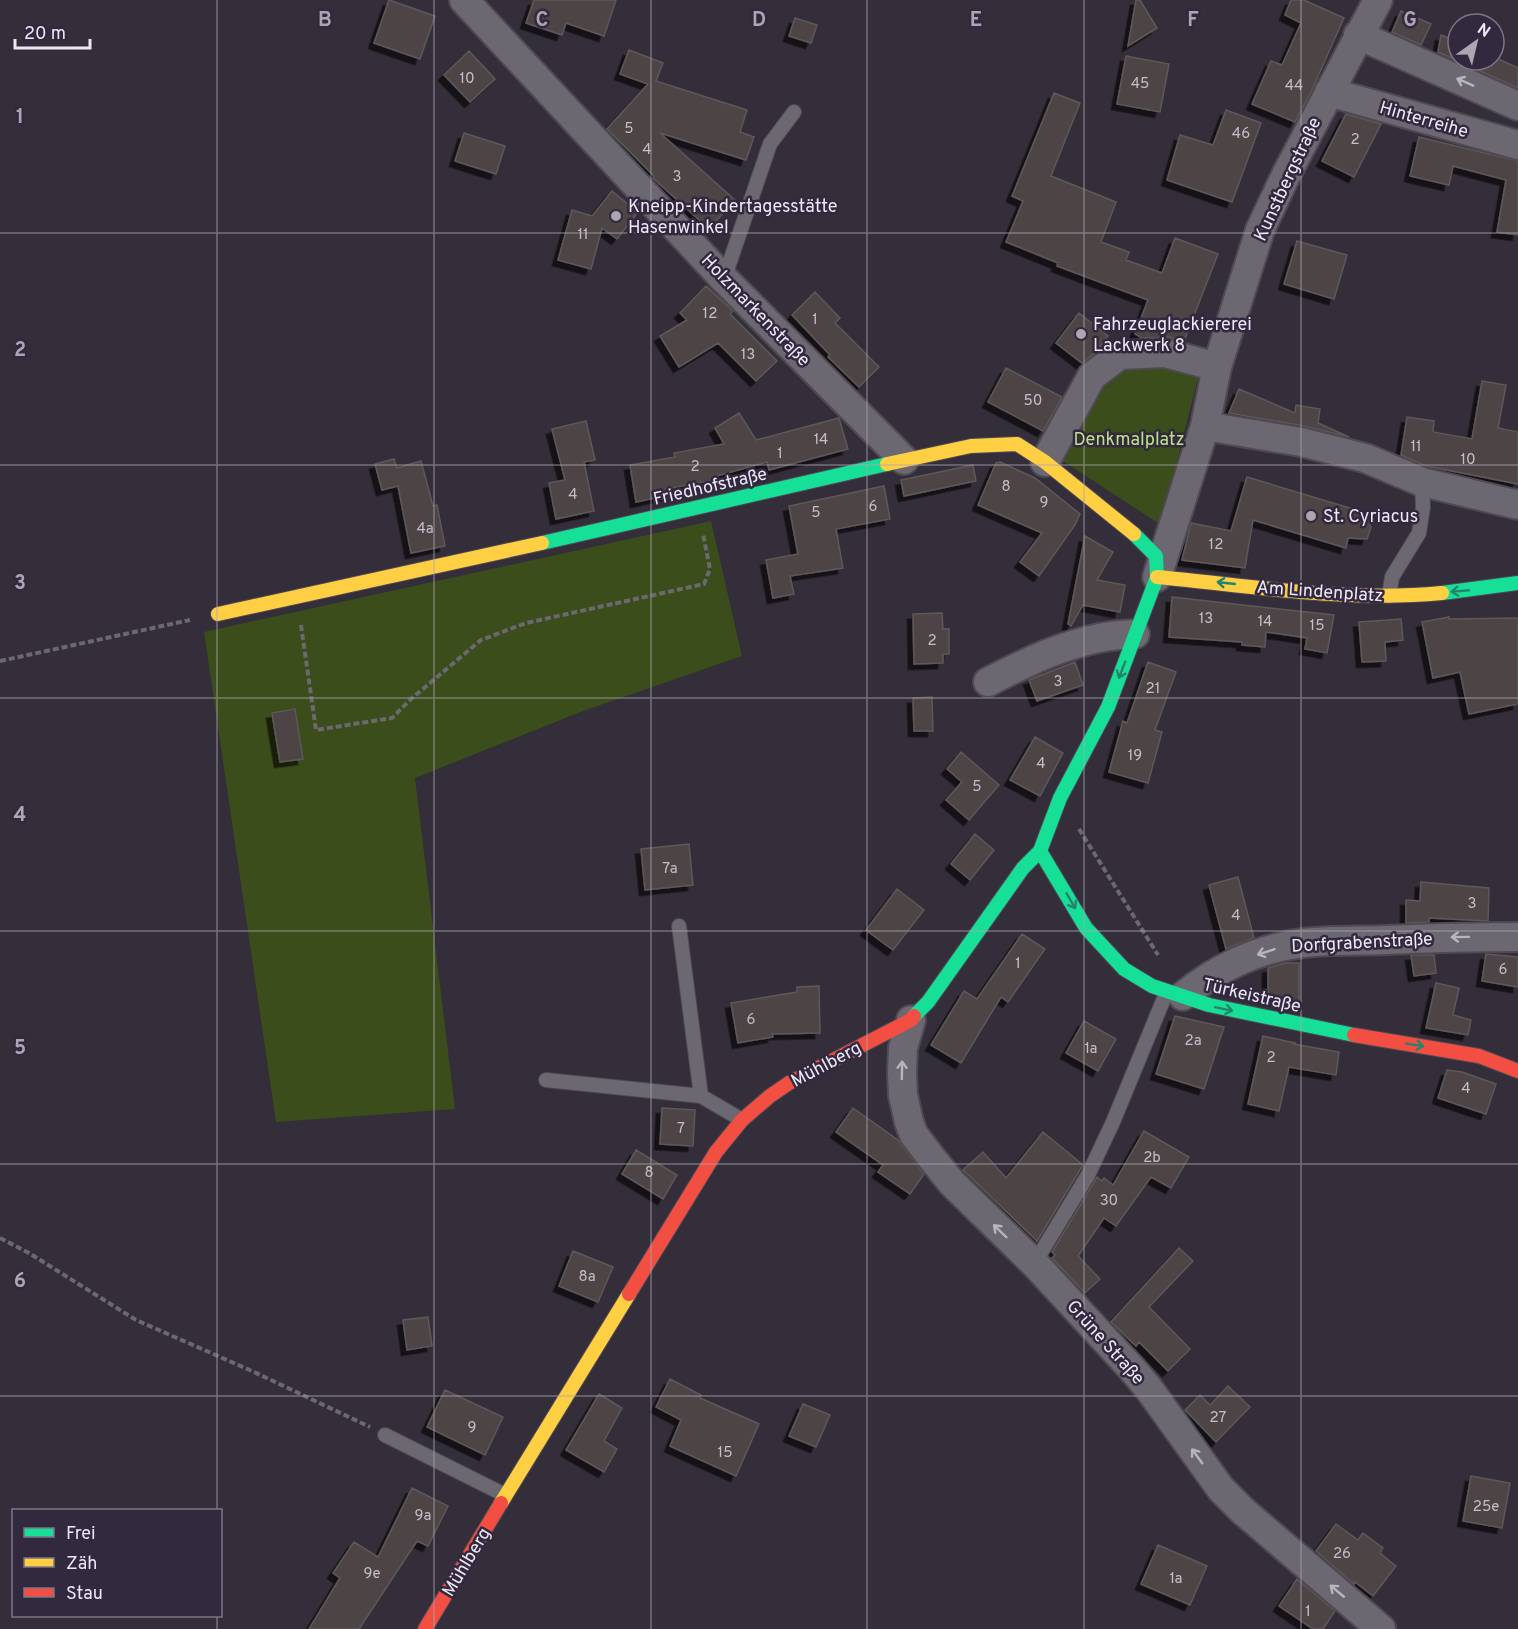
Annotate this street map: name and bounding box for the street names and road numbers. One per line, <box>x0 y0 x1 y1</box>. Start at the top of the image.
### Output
street label: Hinterreihe <box>1377 97 1471 144</box>
street label: Kunstbergstraße <box>1250 114 1327 245</box>
street label: Holzmarkenstraße <box>695 250 814 372</box>
street label: Friedhofstraße <box>651 463 770 512</box>
street label: Am Lindenplatz <box>1256 577 1384 608</box>
street label: Dorfgrabenstraße <box>1291 928 1433 959</box>
street label: Türkeistraße <box>1200 974 1303 1019</box>
street label: Mühlberg <box>788 1037 866 1093</box>
street label: Grüne Straße <box>1061 1296 1149 1390</box>
street label: Mühlberg <box>438 1524 497 1601</box>

